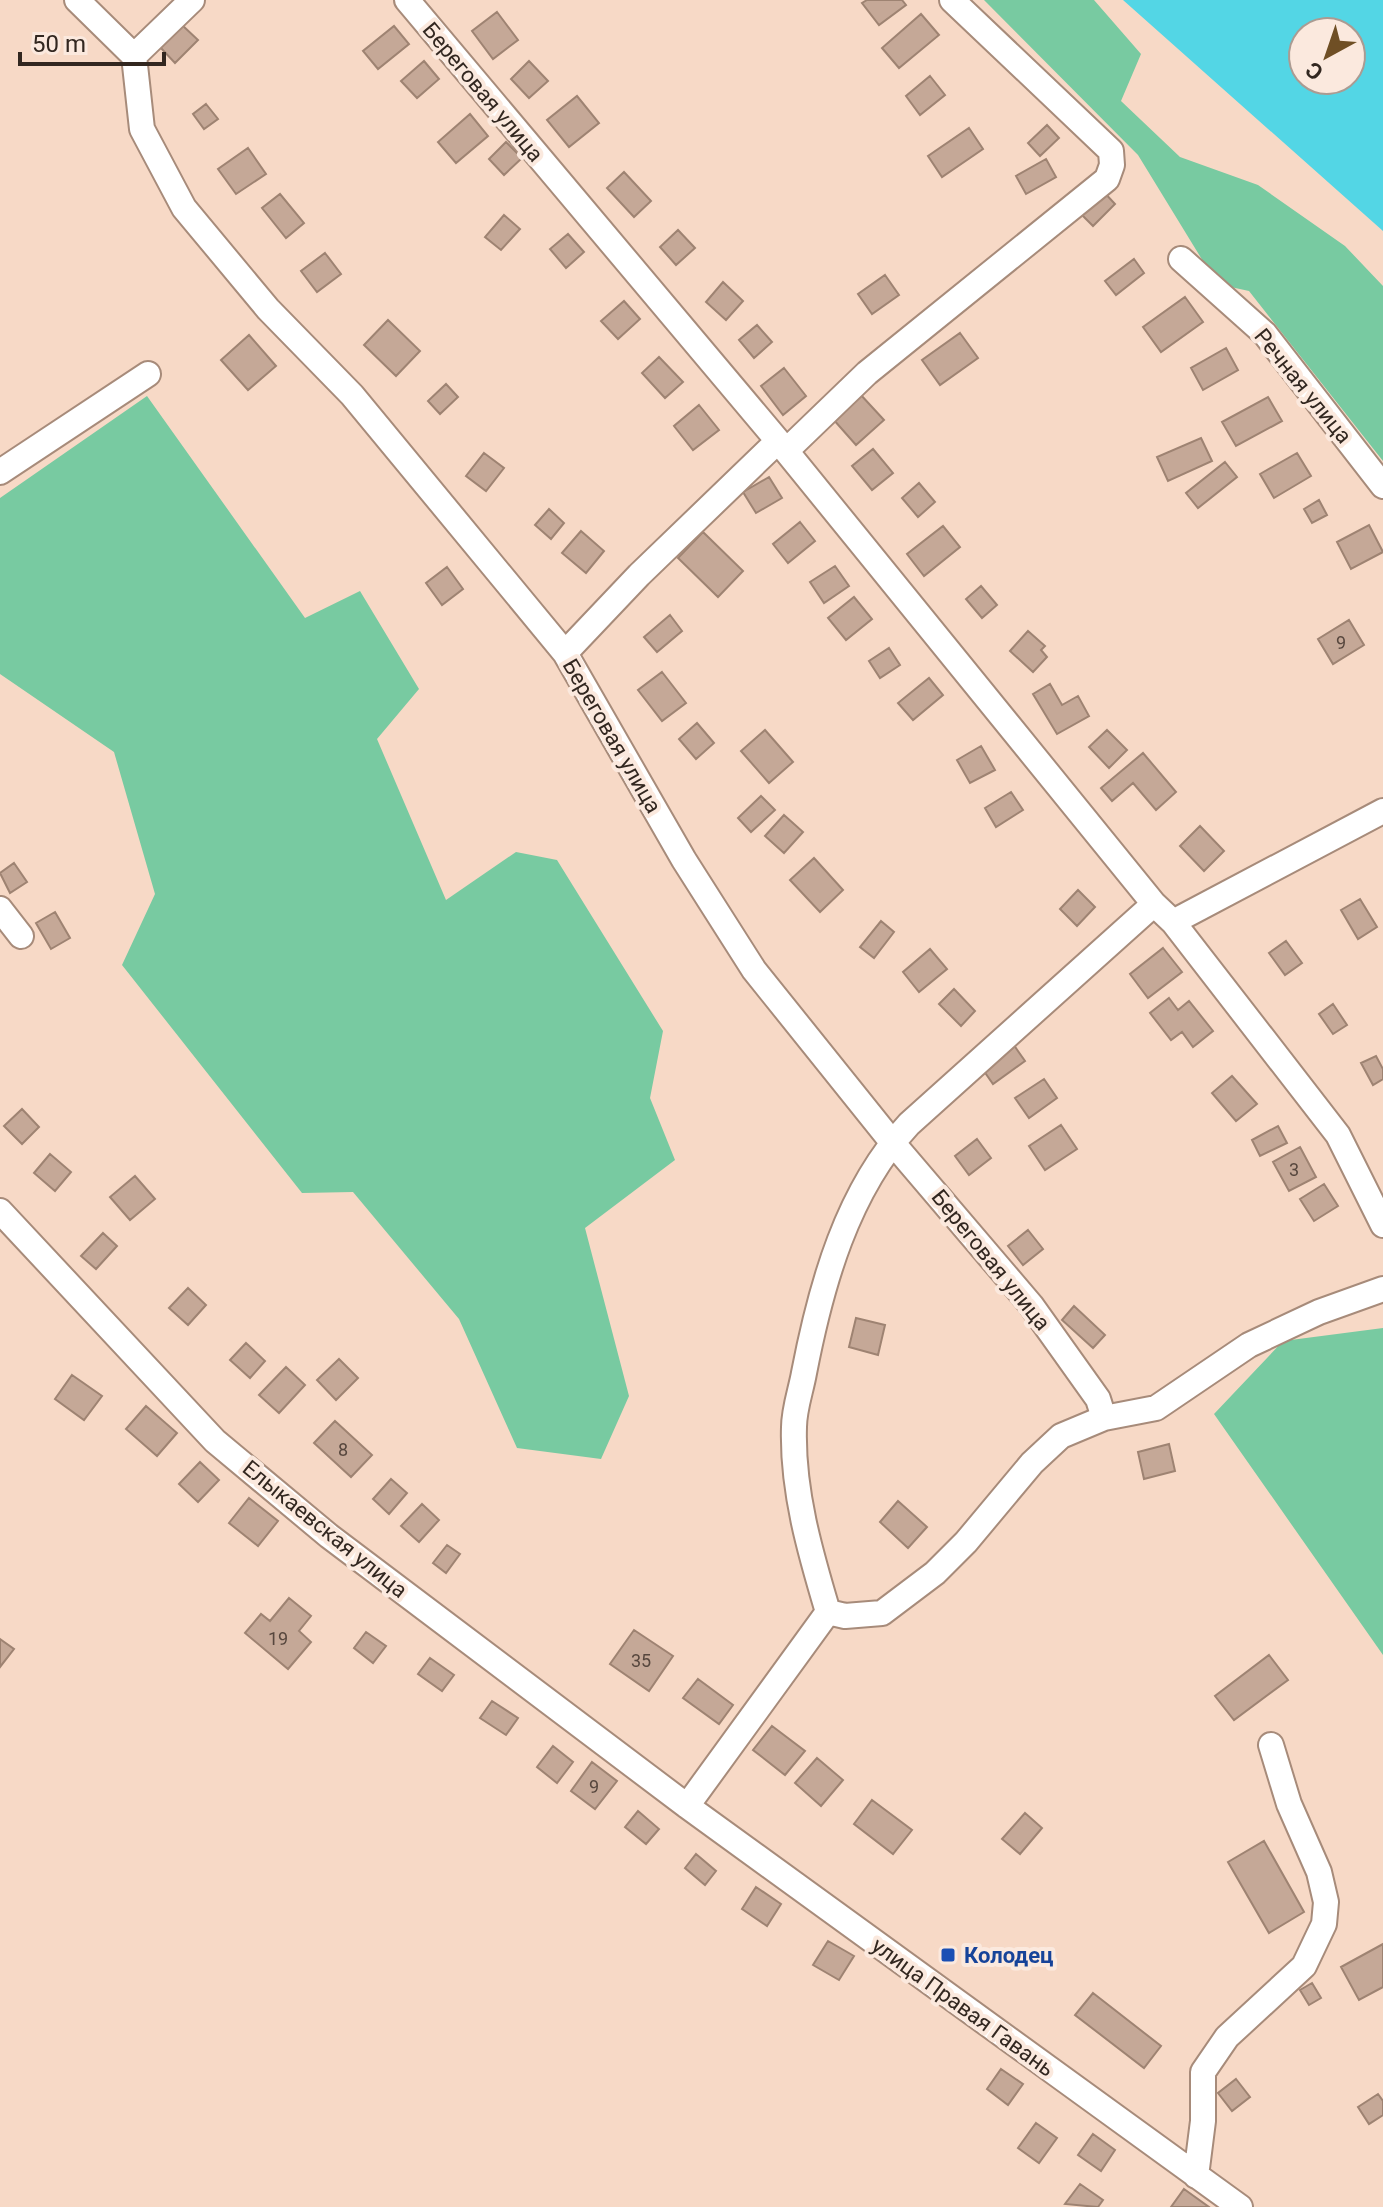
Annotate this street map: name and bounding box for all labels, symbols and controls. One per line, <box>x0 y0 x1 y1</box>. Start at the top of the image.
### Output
scale bar <box>20 16 164 66</box>
north arrow <box>1287 16 1367 96</box>
street label: Береговая улица <box>418 17 548 167</box>
text: 50 m <box>32 30 86 58</box>
text: С <box>1301 57 1328 85</box>
street label: Речная улица <box>1249 324 1357 448</box>
house number: 9 <box>1336 632 1346 653</box>
street label: Береговая улица <box>558 655 666 817</box>
house number: 3 <box>1289 1159 1299 1180</box>
street label: Береговая улица <box>927 1185 1055 1335</box>
house number: 8 <box>338 1439 348 1460</box>
street label: Елыкаевская улица <box>238 1455 412 1603</box>
house number: 19 <box>268 1628 288 1649</box>
house number: 35 <box>631 1650 651 1671</box>
house number: 9 <box>589 1776 599 1797</box>
street label: улица Правая Гавань <box>867 1933 1059 2081</box>
place label: Колодец <box>964 1943 1054 1968</box>
marker: Колодец <box>939 1946 957 1964</box>

